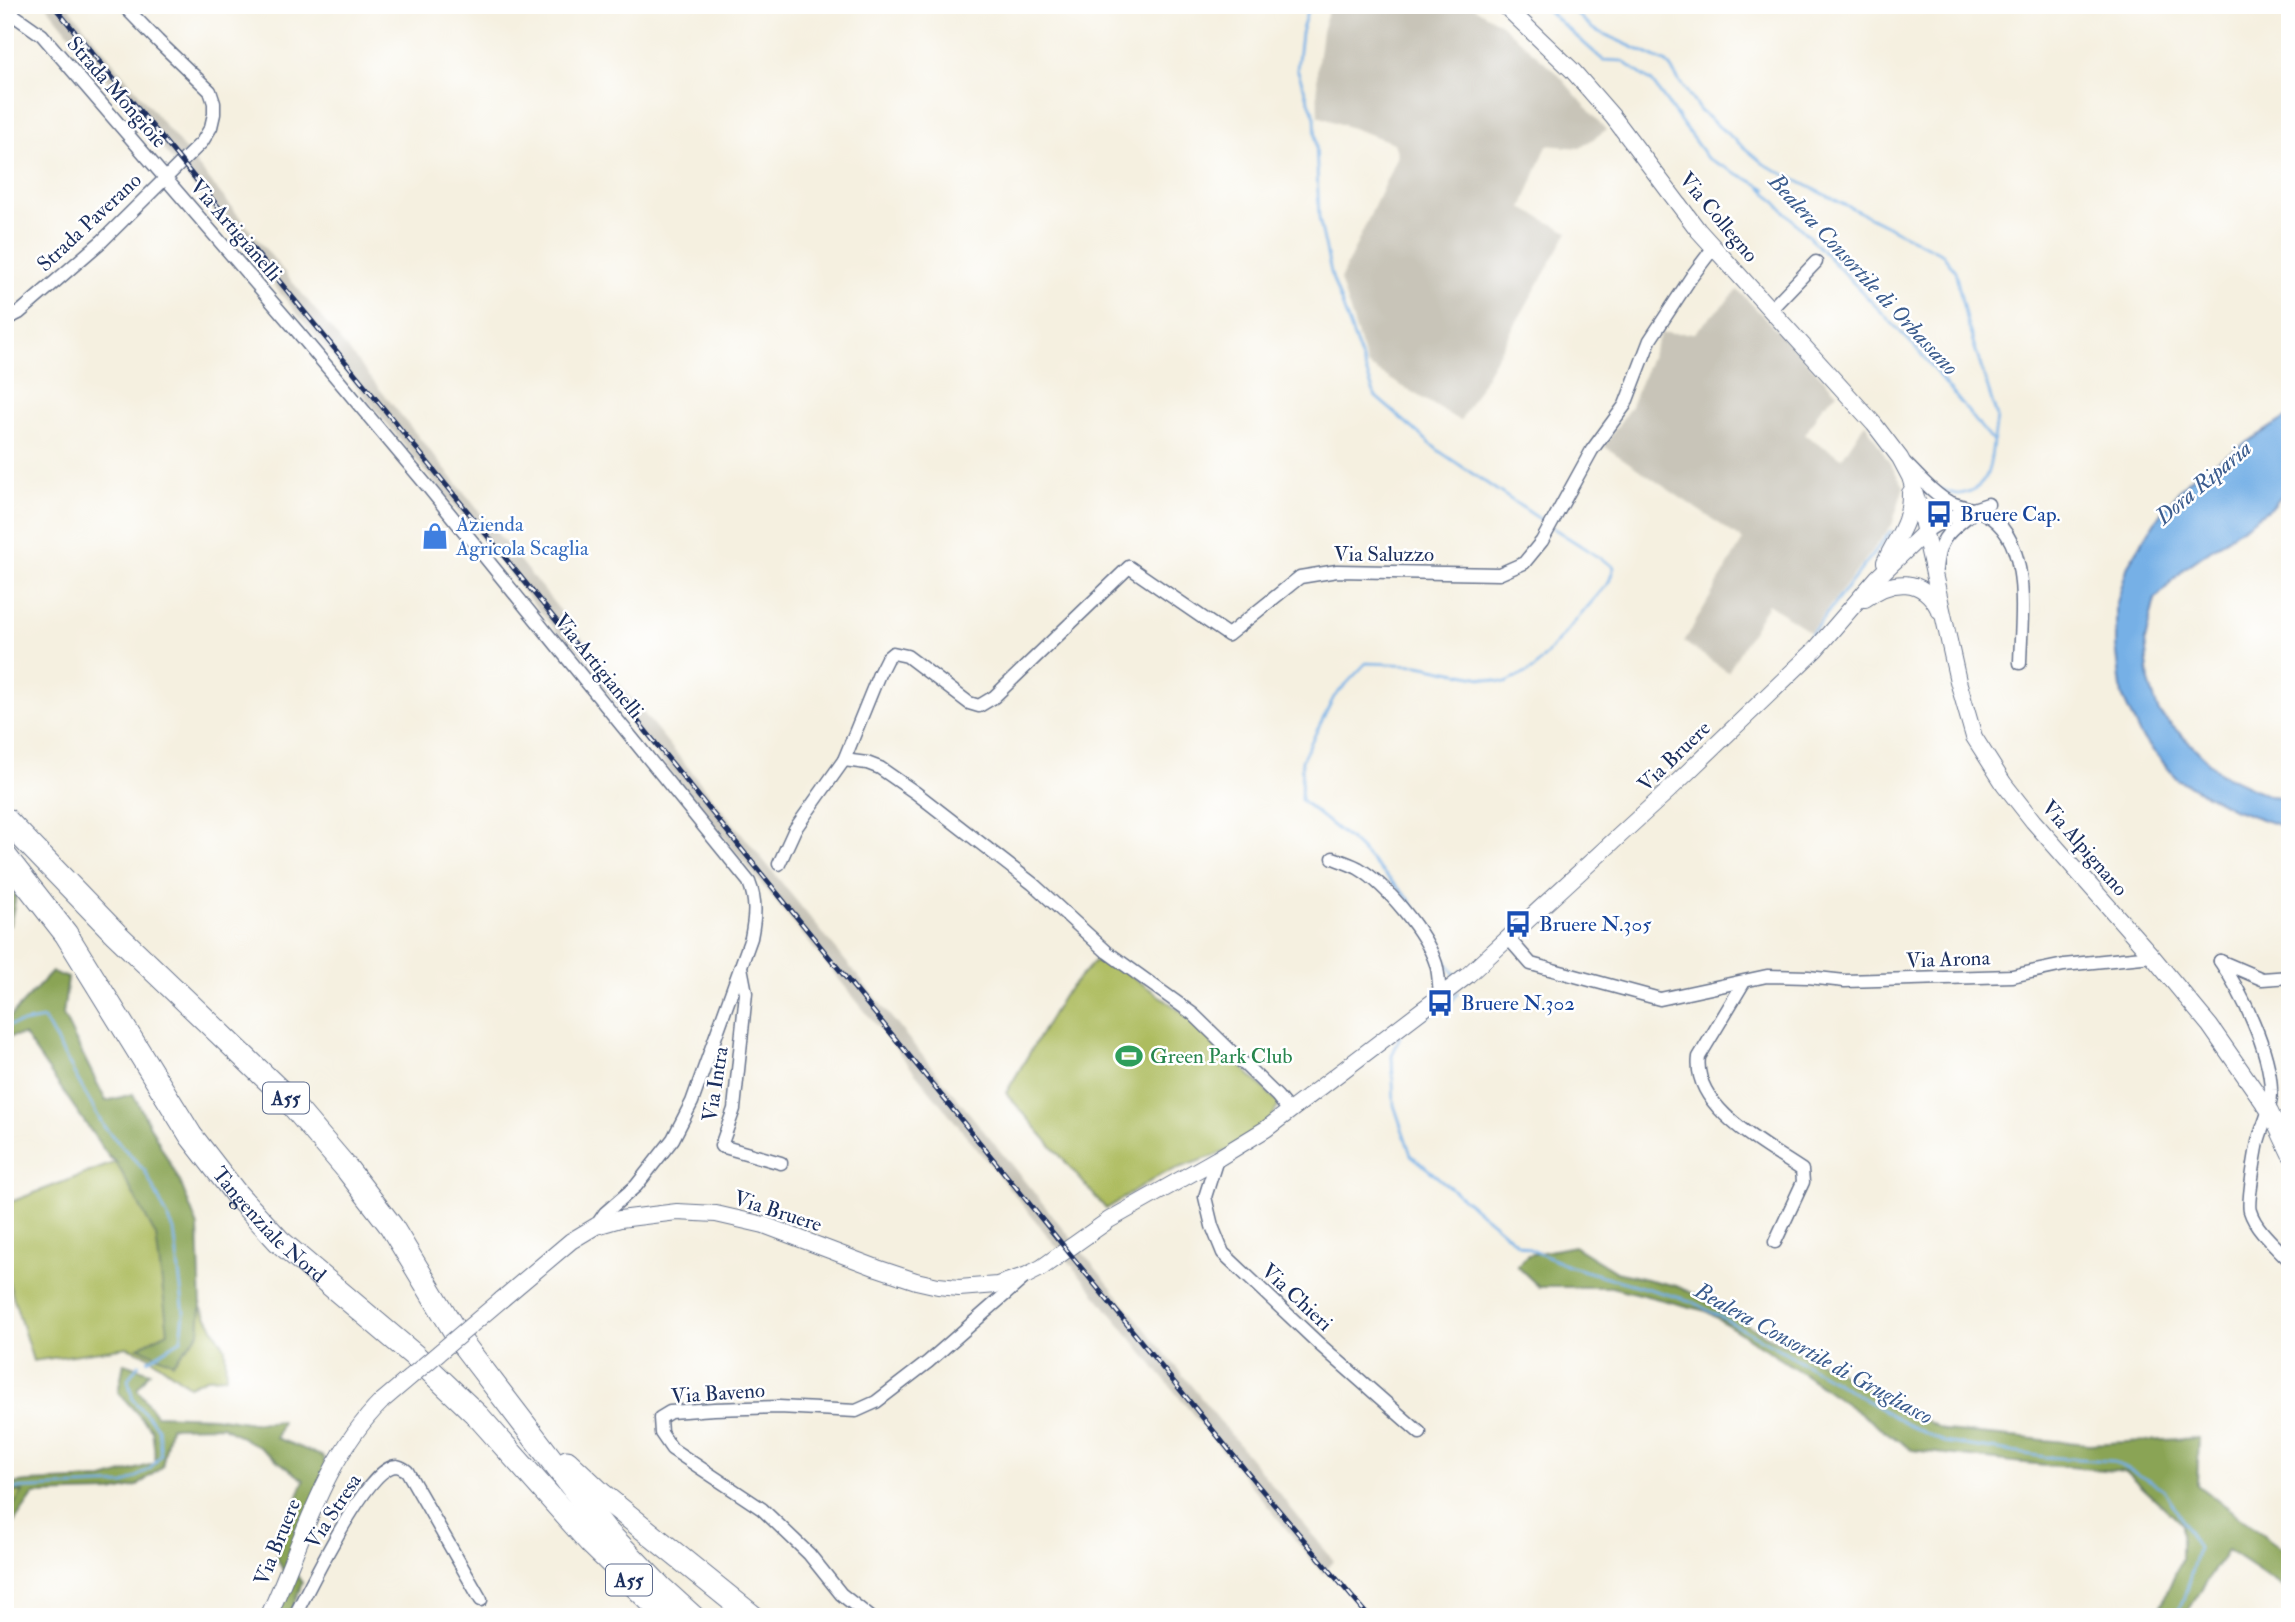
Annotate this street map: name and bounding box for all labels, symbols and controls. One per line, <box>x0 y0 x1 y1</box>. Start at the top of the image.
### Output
street label: Strada Mongioie <box>61 31 173 154</box>
water label: Bealera Consortile di Orbassano <box>1762 166 1965 382</box>
street label: Strada Paverano <box>31 167 147 278</box>
street label: Via Collegno <box>1673 167 1764 268</box>
street label: Via Artigianelli <box>184 173 288 288</box>
water label: Dora Riparia <box>2148 433 2258 532</box>
bus stop icon: Bruere Cap. <box>1924 499 1954 529</box>
place label: Bruere Cap. <box>1960 501 2061 528</box>
place label: Azienda Agricola Scaglia <box>455 511 589 562</box>
shop icon: Azienda Agricola Scaglia <box>420 521 450 551</box>
street label: Via Saluzzo <box>1334 541 1434 568</box>
street label: Via Artigianelli <box>548 608 649 725</box>
street label: Via Bruere <box>1632 715 1717 798</box>
street label: Via Alpignano <box>2035 795 2134 902</box>
bus stop icon: Bruere N.305 <box>1503 909 1533 939</box>
place label: Bruere N.305 <box>1539 911 1652 938</box>
street label: Via Arona <box>1906 945 1991 974</box>
bus stop icon: Bruere N.302 <box>1425 988 1455 1018</box>
place label: Bruere N.302 <box>1461 990 1575 1017</box>
sports icon: Green Park Club <box>1114 1041 1144 1071</box>
place label: Green Park Club <box>1150 1043 1293 1070</box>
street label: Via Intra <box>696 1044 735 1124</box>
road number: A55 <box>263 1082 309 1114</box>
street label: Tangenziale Nord <box>206 1162 332 1289</box>
street label: Via Bruere <box>730 1185 826 1238</box>
street label: Via Chieri <box>1255 1258 1338 1337</box>
water label: Bealera Consortile di Grugliasco <box>1689 1275 1938 1431</box>
street label: Via Baveno <box>670 1377 766 1410</box>
street label: Via Stresa <box>299 1468 368 1554</box>
street label: Via Bruere <box>248 1495 307 1589</box>
road number: A55 <box>606 1564 652 1596</box>

